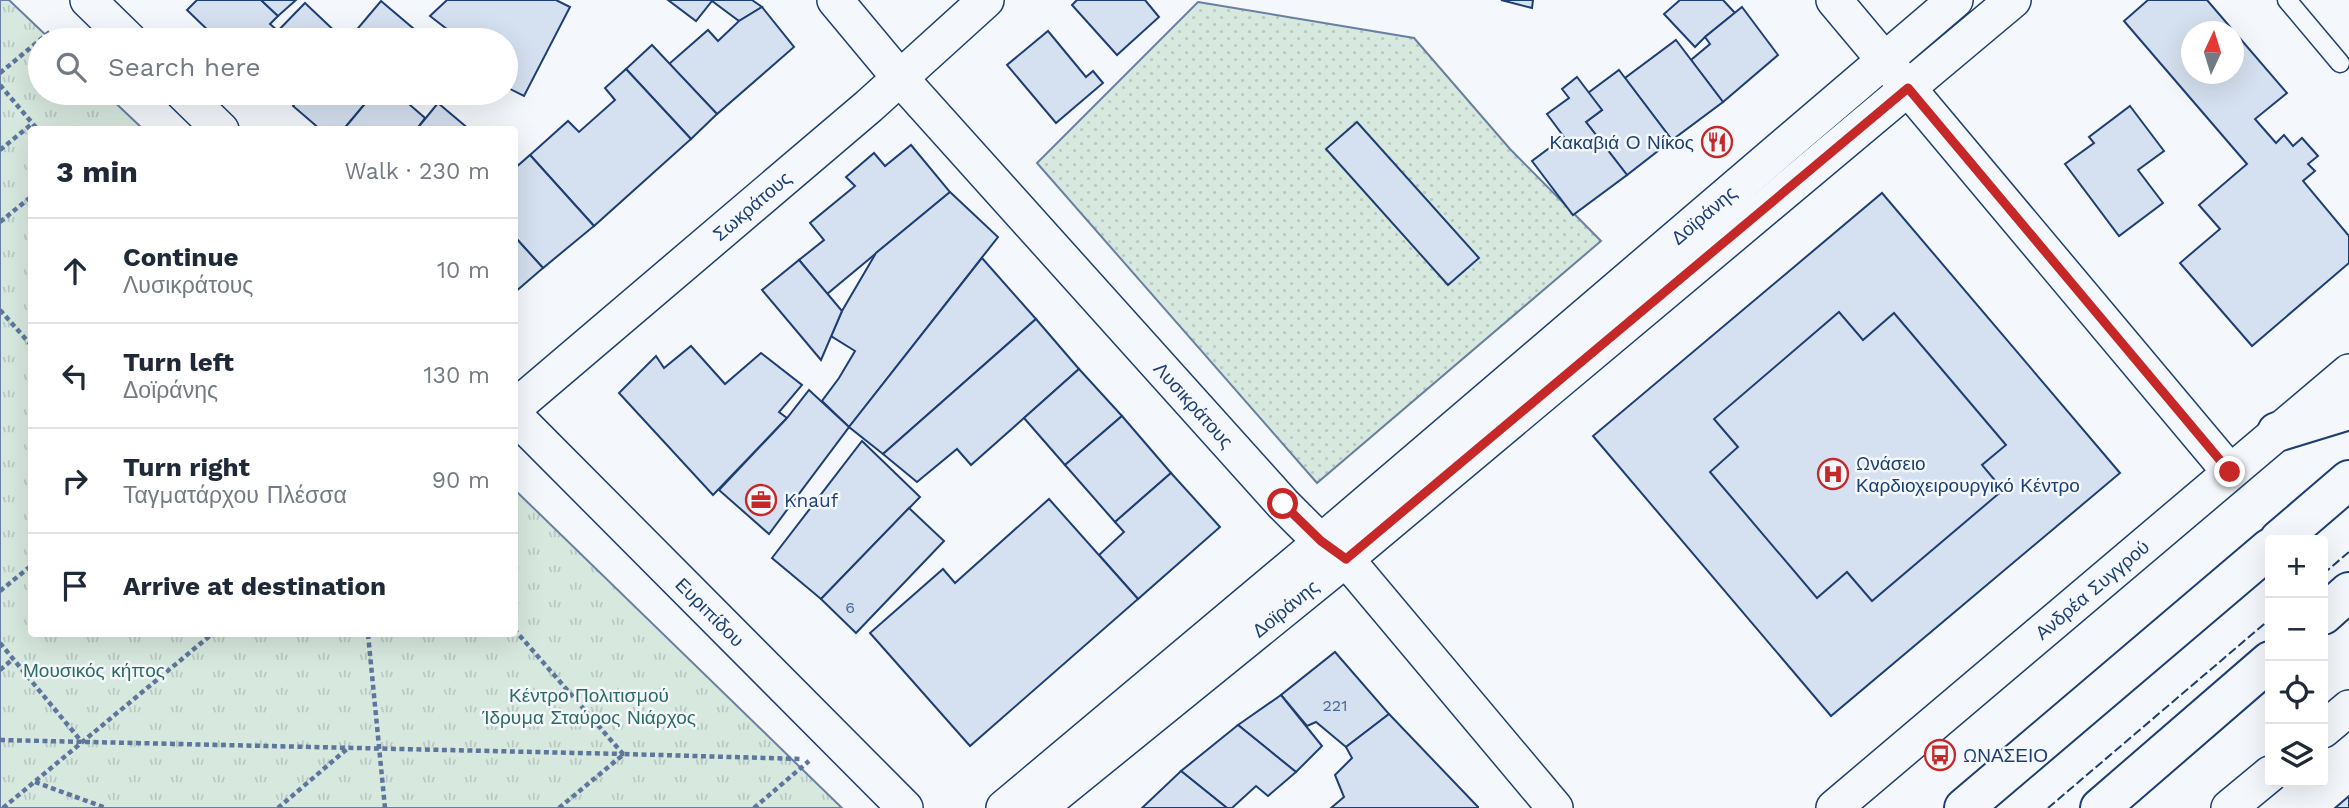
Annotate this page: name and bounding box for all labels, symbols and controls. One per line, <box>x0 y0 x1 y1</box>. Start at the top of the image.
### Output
north arrow <box>2181 21 2244 84</box>
search box <box>28 28 518 105</box>
icon: search <box>52 48 90 86</box>
text: Search here <box>108 52 260 82</box>
restaurant icon: Κακαβιά Ο Νίκος <box>1700 125 1734 159</box>
place label: Κακαβιά Ο Νίκος <box>1550 131 1694 154</box>
text: 3 min <box>56 154 138 189</box>
text: Walk · 230 m <box>344 158 490 185</box>
street label: Σωκράτους <box>708 167 796 246</box>
street label: Δοϊράνης <box>1666 181 1741 250</box>
text: Continue <box>123 242 239 272</box>
icon: ahead <box>56 252 94 290</box>
text: 10 m <box>437 257 490 284</box>
text: Λυσικράτους <box>123 272 253 299</box>
text: Turn left <box>123 347 234 377</box>
icon: left <box>56 357 94 395</box>
street label: Λυσικράτους <box>1149 357 1238 453</box>
text: 130 m <box>424 362 490 389</box>
text: Δοϊράνης <box>123 377 218 404</box>
text: Turn right <box>123 452 250 482</box>
place label: Ωνάσειο Καρδιοχειρουργικό Κέντρο <box>1856 452 2080 497</box>
route end <box>2214 456 2245 487</box>
hospital icon: Ωνάσειο Καρδιοχειρουργικό Κέντρο <box>1816 457 1850 491</box>
icon: right <box>56 462 94 500</box>
text: 90 m <box>432 467 490 494</box>
text: Ταγματάρχου Πλέσσα <box>123 482 347 509</box>
office icon: Knauf <box>744 483 778 517</box>
route start <box>1267 488 1298 519</box>
place label: Knauf <box>784 489 839 512</box>
street label: Ανδρέα Συγγρού <box>2031 535 2154 645</box>
map controls <box>2265 535 2328 787</box>
button: + <box>2265 535 2328 598</box>
icon: arrive <box>56 567 94 605</box>
text: Arrive at destination <box>123 571 386 601</box>
street label: Ευριπίδου <box>671 573 749 652</box>
street label: Δοϊράνης <box>1248 575 1323 642</box>
house number: 6 <box>845 598 855 617</box>
button: − <box>2265 598 2328 661</box>
park label: Μουσικός κήπος <box>23 659 165 682</box>
button: locate <box>2265 661 2328 724</box>
park label: Κέντρο Πολιτισμού Ίδρυμα Σταύρος Νιάρχος <box>481 684 696 729</box>
house number: 221 <box>1323 696 1347 715</box>
button: layers <box>2265 724 2328 787</box>
bus stop icon: ΩΝΑΣΕΙΟ <box>1923 738 1957 772</box>
place label: ΩΝΑΣΕΙΟ <box>1963 744 2048 767</box>

